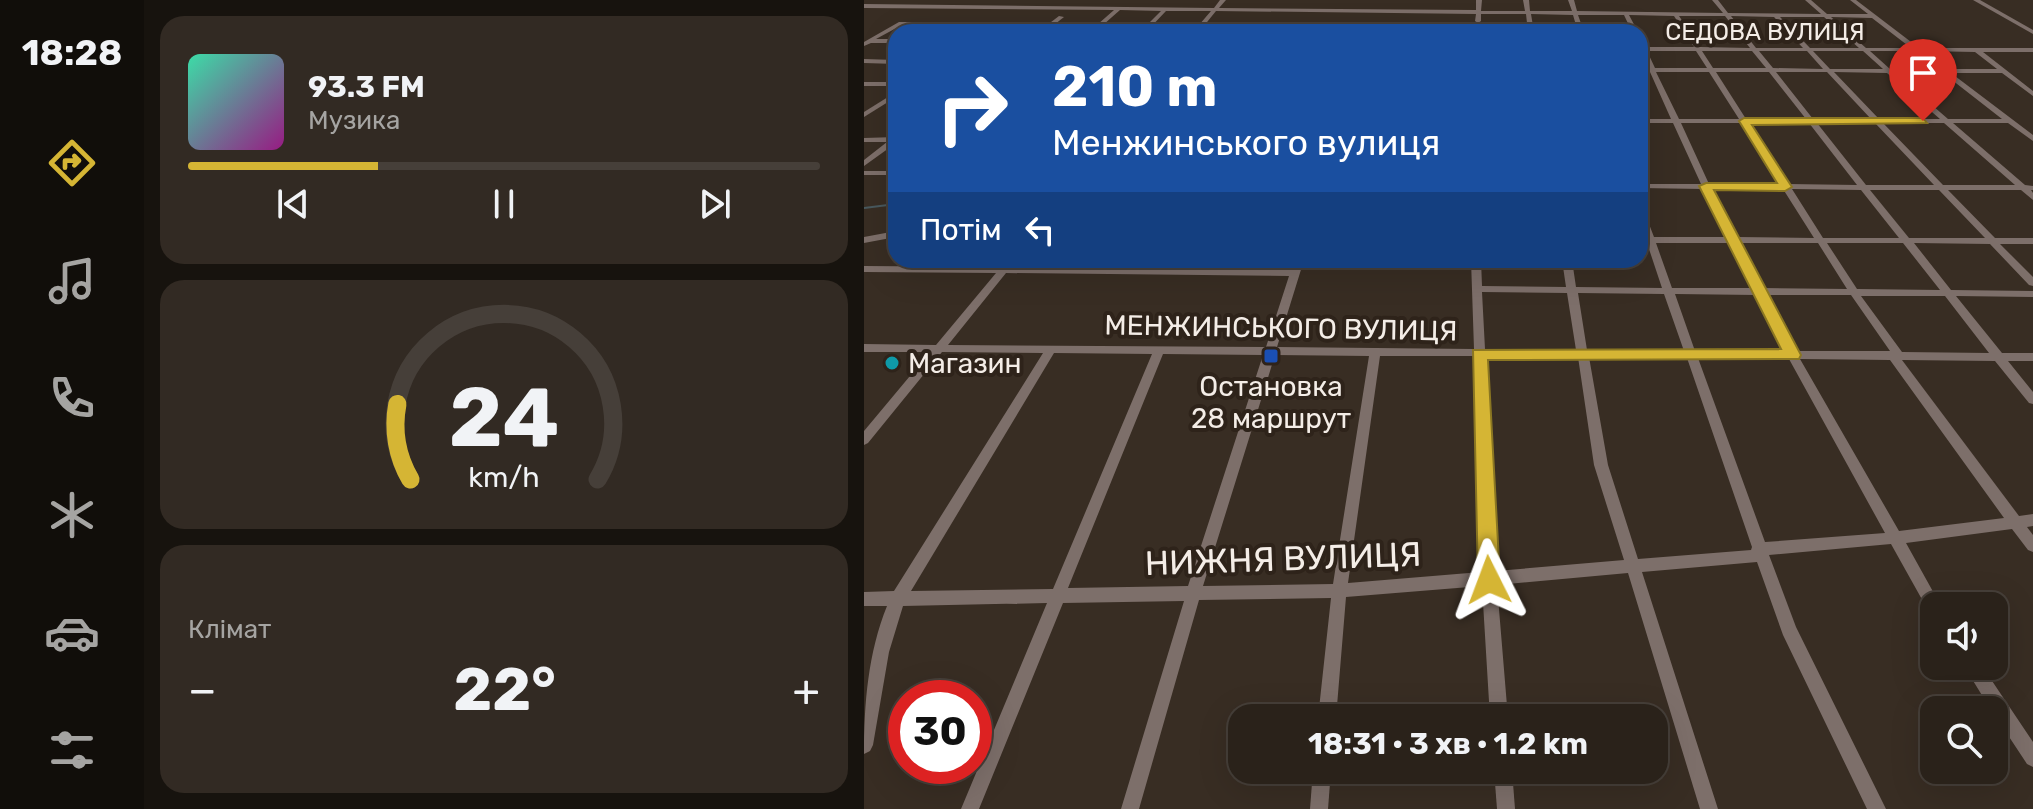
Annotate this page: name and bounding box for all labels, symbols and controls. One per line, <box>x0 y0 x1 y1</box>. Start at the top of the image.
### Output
street label: СЕДОВА ВУЛИЦЯ <box>1665 18 1865 46</box>
text: 18:28 <box>22 31 122 74</box>
pin <box>1889 39 1957 121</box>
icon: arrive <box>1901 51 1945 95</box>
text: 210 m <box>1052 54 1218 120</box>
icon: right <box>920 56 1024 160</box>
text: 93.3 FM <box>308 69 425 105</box>
text: Музика <box>308 105 400 136</box>
text: Менжинського вулиця <box>1052 121 1440 164</box>
icon: directions <box>44 135 100 191</box>
icon: previous <box>271 182 315 226</box>
icon: pause <box>482 182 526 226</box>
icon: next <box>693 182 737 226</box>
icon: left <box>1018 208 1062 252</box>
text: Потім <box>920 212 1002 248</box>
icon: music <box>44 253 100 309</box>
street label: МЕНЖИНСЬКОГО ВУЛИЦЯ <box>1104 308 1458 348</box>
place label: Магазин <box>908 347 1022 380</box>
marker: Остановка 28 маршрут <box>1262 347 1280 365</box>
marker: Магазин <box>883 354 901 372</box>
text: 24 <box>449 368 559 467</box>
icon: phone <box>44 370 100 426</box>
place label: Остановка 28 маршрут <box>1191 370 1351 435</box>
text: km/h <box>468 461 540 495</box>
icon: climate <box>44 487 100 543</box>
street label: НИЖНЯ ВУЛИЦЯ <box>1144 534 1422 584</box>
position arrow <box>1447 538 1531 622</box>
map controls <box>1920 592 2008 784</box>
button: sound <box>1920 592 2008 680</box>
icon: car <box>44 605 100 661</box>
text: Клімат <box>188 614 271 645</box>
text: 22° <box>453 654 556 725</box>
text: − <box>188 664 217 716</box>
text: + <box>793 664 820 716</box>
speed limit sign: 30 <box>888 680 992 784</box>
button: search <box>1920 696 2008 784</box>
icon: filters <box>44 722 100 778</box>
text: 18:31 · 3 хв · 1.2 km <box>1308 726 1588 762</box>

